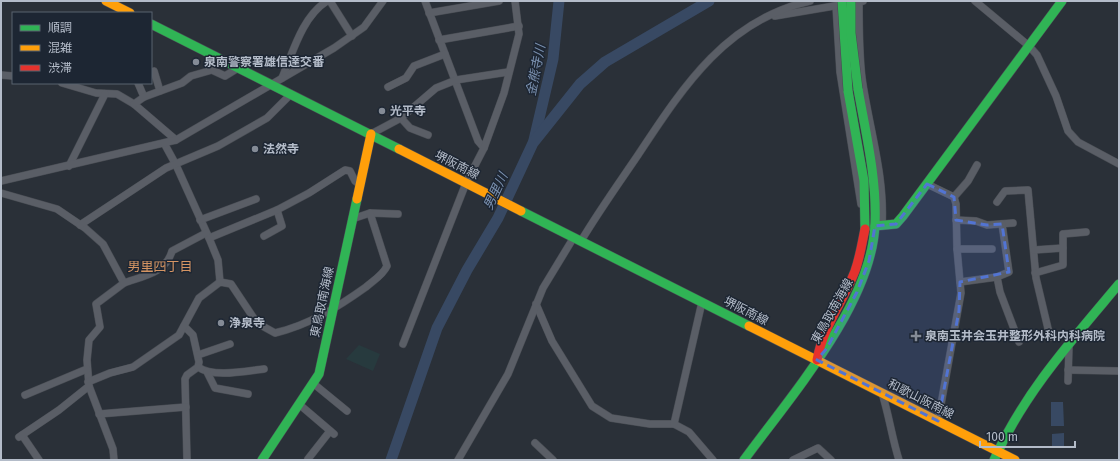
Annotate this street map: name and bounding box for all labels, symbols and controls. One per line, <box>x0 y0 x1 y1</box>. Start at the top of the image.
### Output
legend <box>12 12 152 84</box>
text: 順調 <box>48 21 72 35</box>
text: 混雑 <box>48 41 72 55</box>
water label: 金熊寺川 <box>523 41 548 97</box>
place label: 泉南警察署雄信達交番 <box>204 55 325 69</box>
marker: 泉南警察署雄信達交番 <box>191 57 201 67</box>
text: 渋滞 <box>48 61 72 75</box>
place label: 光平寺 <box>390 104 426 118</box>
marker: 光平寺 <box>377 106 387 116</box>
place label: 法然寺 <box>263 142 299 156</box>
marker: 法然寺 <box>250 144 260 154</box>
street label: 堺阪南線 <box>432 148 482 182</box>
water label: 男里川 <box>480 169 511 212</box>
district label: 男里四丁目 <box>127 259 193 274</box>
street label: 東鳥取南海線 <box>308 265 336 339</box>
street label: 東鳥取南海線 <box>808 276 856 346</box>
street label: 堺阪南線 <box>721 294 771 328</box>
place label: 浄泉寺 <box>229 316 265 330</box>
marker: 浄泉寺 <box>216 318 226 328</box>
place label: 泉南玉井会玉井整形外科内科病院 <box>925 329 1105 343</box>
marker: 泉南玉井会玉井整形外科内科病院 <box>910 330 922 342</box>
street label: 和歌山阪南線 <box>886 376 956 422</box>
scale bar <box>980 423 1075 449</box>
text: 100 m <box>986 430 1018 444</box>

